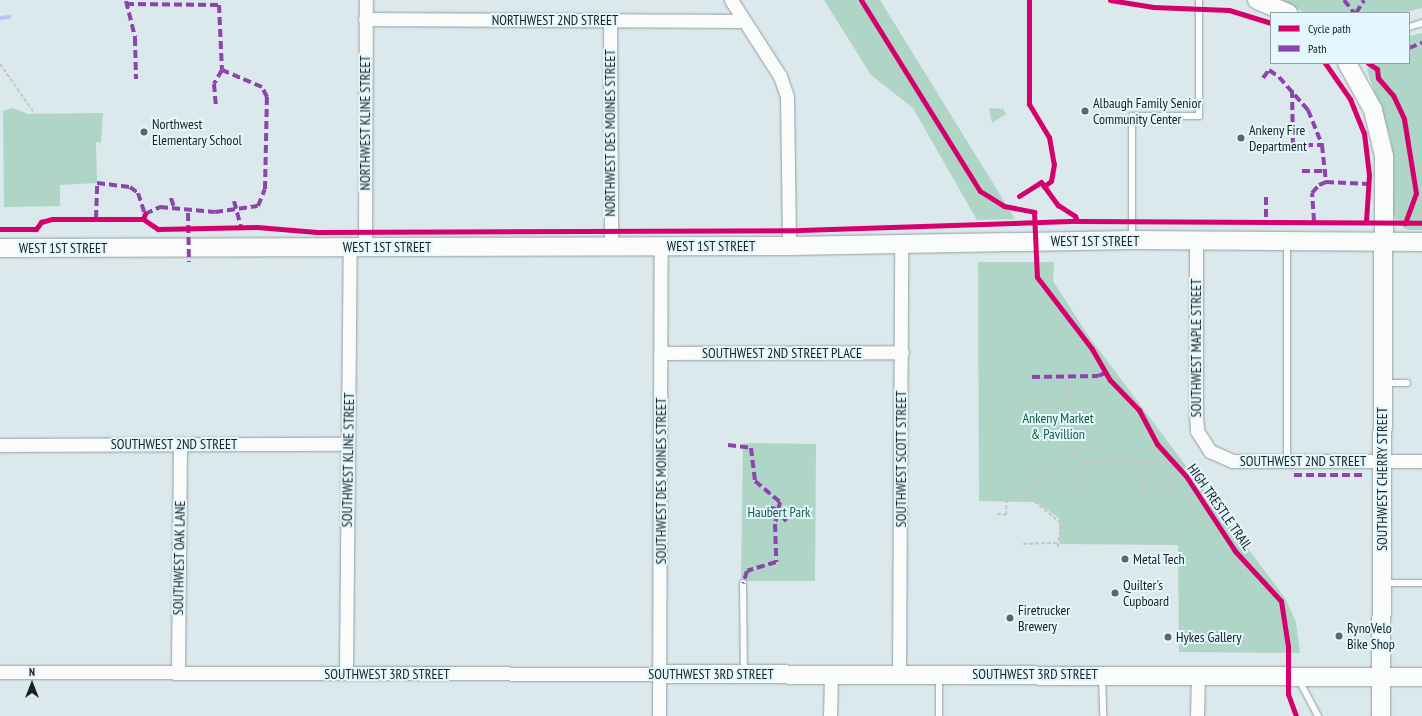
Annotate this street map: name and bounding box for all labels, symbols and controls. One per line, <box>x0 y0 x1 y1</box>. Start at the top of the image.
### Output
street label: NORTHWEST 2ND STREET <box>491 12 619 28</box>
legend <box>1270 12 1410 64</box>
text: Cycle path <box>1308 21 1351 36</box>
text: Path <box>1308 41 1326 56</box>
street label: NORTHWEST DES MOINES STREET <box>602 49 618 217</box>
street label: NORTHWEST KLINE STREET <box>357 55 373 191</box>
place label: Albaugh Family Senior Community Center <box>1093 95 1202 128</box>
marker: Albaugh Family Senior Community Center <box>1080 106 1090 116</box>
place label: Northwest Elementary School <box>152 116 242 148</box>
place label: Ankeny Fire Department <box>1249 122 1307 154</box>
marker: Northwest Elementary School <box>139 127 149 137</box>
marker: Ankeny Fire Department <box>1236 133 1246 143</box>
street label: WEST 1ST STREET <box>1050 233 1140 249</box>
street label: WEST 1ST STREET <box>666 238 756 254</box>
street label: WEST 1ST STREET <box>342 239 432 255</box>
street label: WEST 1ST STREET <box>18 240 108 256</box>
street label: SOUTHWEST MAPLE STREET <box>1188 278 1204 418</box>
street label: SOUTHWEST 2ND STREET PLACE <box>702 345 862 361</box>
street label: SOUTHWEST SCOTT STREET <box>893 390 909 528</box>
street label: SOUTHWEST KLINE STREET <box>338 392 358 528</box>
street label: SOUTHWEST DES MOINES STREET <box>653 397 669 565</box>
street label: SOUTHWEST CHERRY STREET <box>1374 407 1390 551</box>
park label: Ankeny Market & Pavillion <box>1022 410 1094 442</box>
street label: SOUTHWEST 2ND STREET <box>111 436 237 452</box>
street label: SOUTHWEST 2ND STREET <box>1240 453 1366 469</box>
street label: HIGH TRESTLE TRAIL <box>1184 460 1256 554</box>
street label: SOUTHWEST OAK LANE <box>170 500 188 616</box>
park label: Haubert Park <box>748 504 810 520</box>
place label: Metal Tech <box>1133 551 1185 567</box>
marker: Metal Tech <box>1120 554 1130 564</box>
place label: Quilter's Cupboard <box>1123 577 1169 610</box>
marker: Quilter's Cupboard <box>1110 588 1120 598</box>
place label: Firetrucker Brewery <box>1018 602 1070 634</box>
marker: Firetrucker Brewery <box>1005 613 1015 623</box>
place label: RynoVelo Bike Shop <box>1347 620 1395 652</box>
place label: Hykes Gallery <box>1176 629 1241 645</box>
marker: RynoVelo Bike Shop <box>1334 631 1344 641</box>
marker: Hykes Gallery <box>1163 632 1173 642</box>
north arrow <box>12 664 52 704</box>
text: N <box>29 665 35 679</box>
street label: SOUTHWEST 3RD STREET <box>324 666 450 682</box>
street label: SOUTHWEST 3RD STREET <box>648 666 774 682</box>
street label: SOUTHWEST 3RD STREET <box>972 666 1098 682</box>

